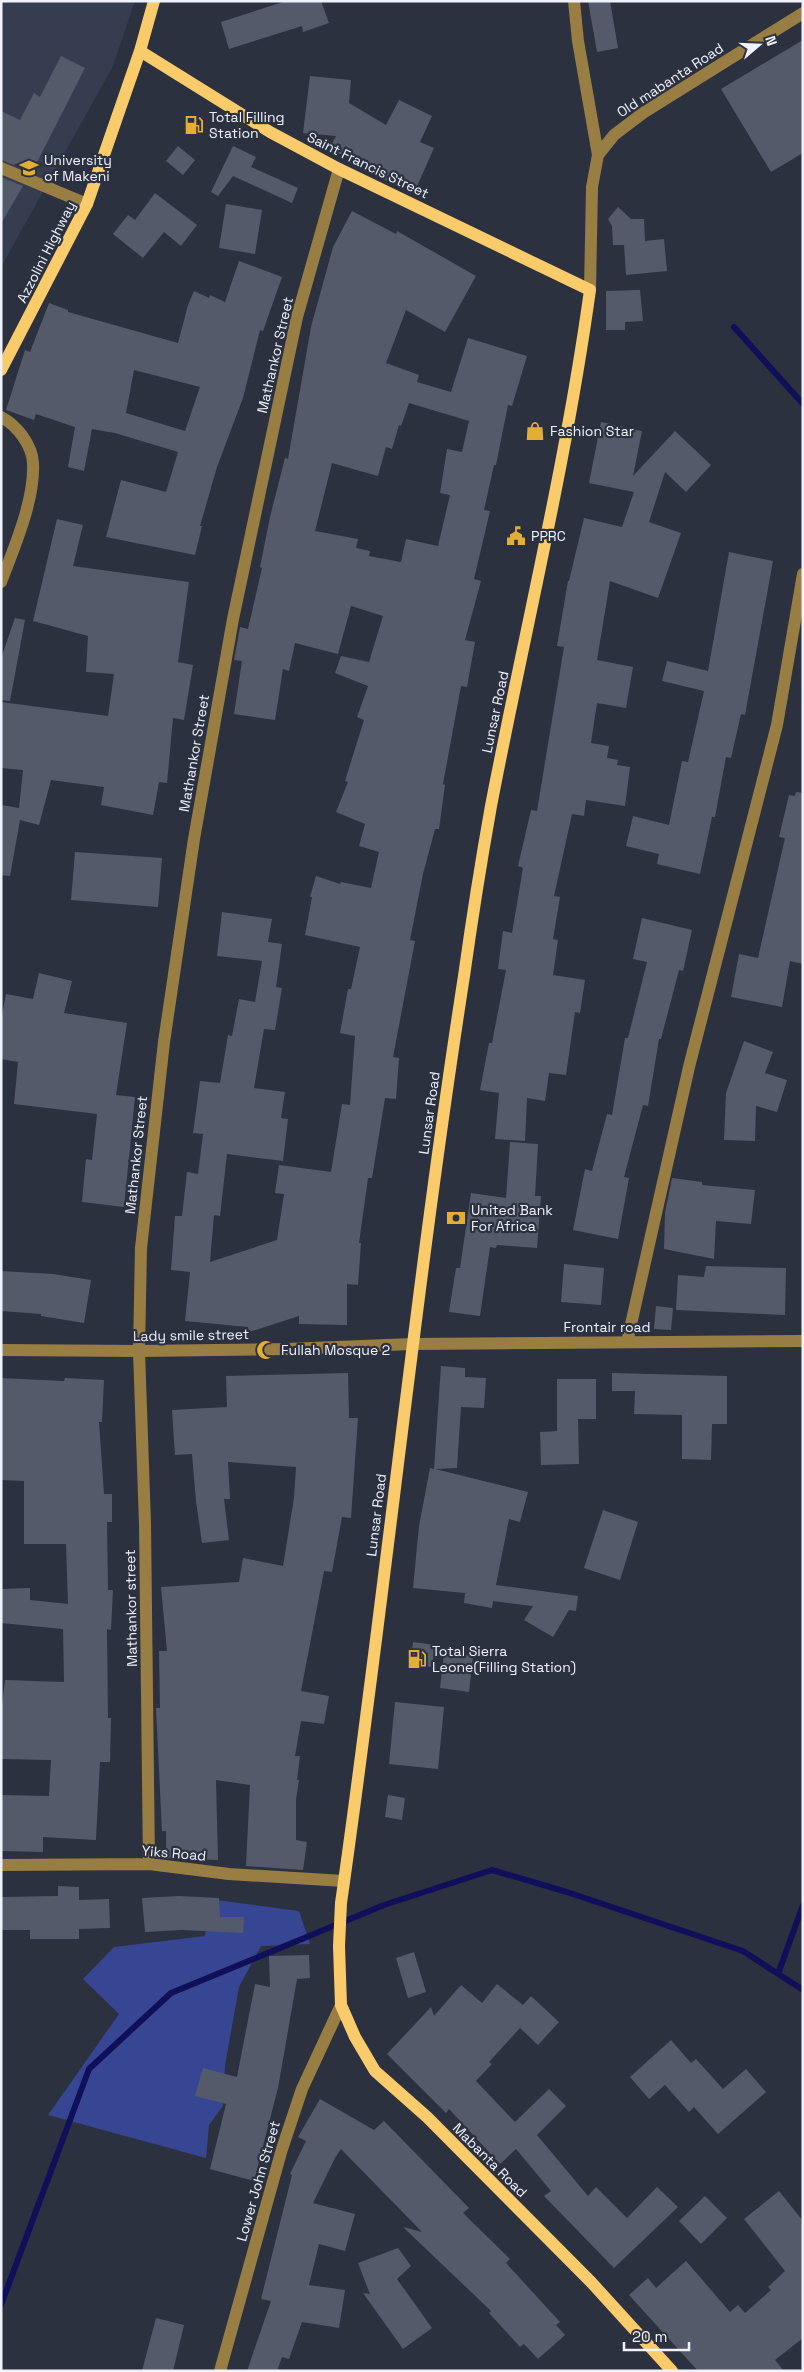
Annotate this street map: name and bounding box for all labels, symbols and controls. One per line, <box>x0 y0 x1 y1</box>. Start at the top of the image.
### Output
north arrow <box>734 20 784 70</box>
text: N <box>761 33 781 48</box>
street label: Old mabanta Road <box>613 39 727 121</box>
place label: Total Filling Station <box>209 108 285 142</box>
fuel station icon: Total Filling Station <box>183 114 205 136</box>
street label: Saint Francis Street <box>304 128 432 202</box>
place label: University of Makeni <box>44 151 112 185</box>
school or university icon: University of Makeni <box>18 157 40 179</box>
street label: Azzolini Highway <box>13 198 79 306</box>
street label: Mathankor Street <box>253 295 297 415</box>
shop icon: Fashion Star <box>524 420 546 442</box>
place label: Fashion Star <box>550 422 634 440</box>
public building icon: PPRC <box>505 525 527 547</box>
place label: PPRC <box>531 527 566 545</box>
street label: Lunsar Road <box>478 669 512 755</box>
street label: Mathankor Street <box>175 693 213 813</box>
street label: Lunsar Road <box>414 1070 444 1156</box>
street label: Mathankor Street <box>121 1095 151 1215</box>
place label: United Bank For Africa <box>471 1201 553 1235</box>
bank icon: United Bank For Africa <box>445 1207 467 1229</box>
street label: Frontair road <box>564 1318 650 1336</box>
street label: Lady smile street <box>133 1325 249 1345</box>
mosque icon: Fullah Mosque 2 <box>255 1339 277 1361</box>
place label: Fullah Mosque 2 <box>281 1341 390 1359</box>
street label: Lunsar Road <box>362 1473 390 1557</box>
street label: Mathankor street <box>121 1549 141 1667</box>
place label: Total Sierra Leone(Filling Station) <box>432 1642 576 1676</box>
fuel station icon: Total Sierra Leone(Filling Station) <box>406 1648 428 1670</box>
street label: Yiks Road <box>141 1841 207 1865</box>
street label: Lower John Street <box>232 2119 284 2243</box>
street label: Mabanta Road <box>449 2119 531 2201</box>
scale bar <box>624 2320 689 2352</box>
text: 20 m <box>632 2327 667 2346</box>

